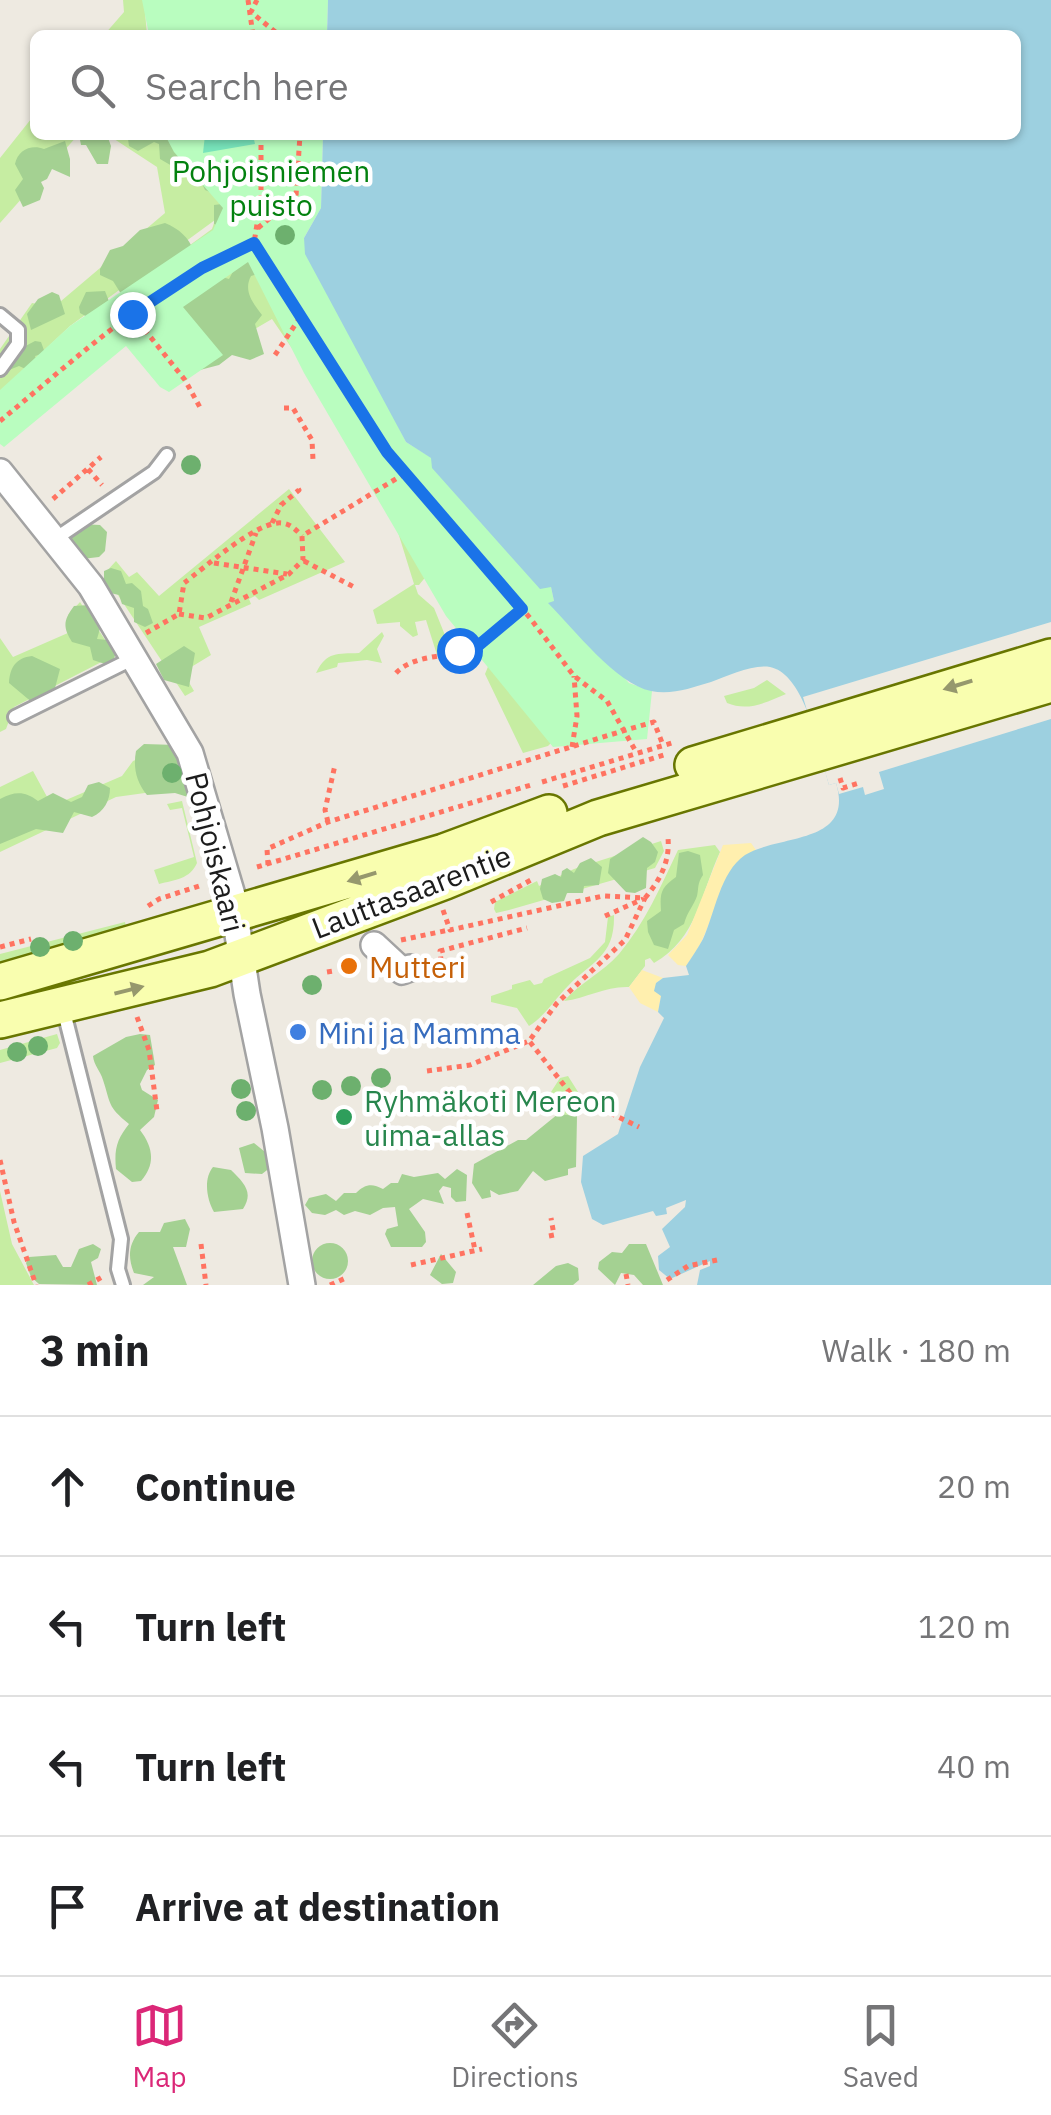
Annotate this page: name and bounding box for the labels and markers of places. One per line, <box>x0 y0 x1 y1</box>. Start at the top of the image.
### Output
place label: Mutteri <box>369 947 466 986</box>
marker: Mutteri <box>338 955 360 977</box>
place label: Mini ja Mamma <box>318 1013 521 1052</box>
marker: Mini ja Mamma <box>287 1021 309 1043</box>
place label: Ryhmäkoti Mereon uima-allas <box>364 1081 617 1154</box>
marker: Ryhmäkoti Mereon uima-allas <box>333 1106 355 1128</box>

